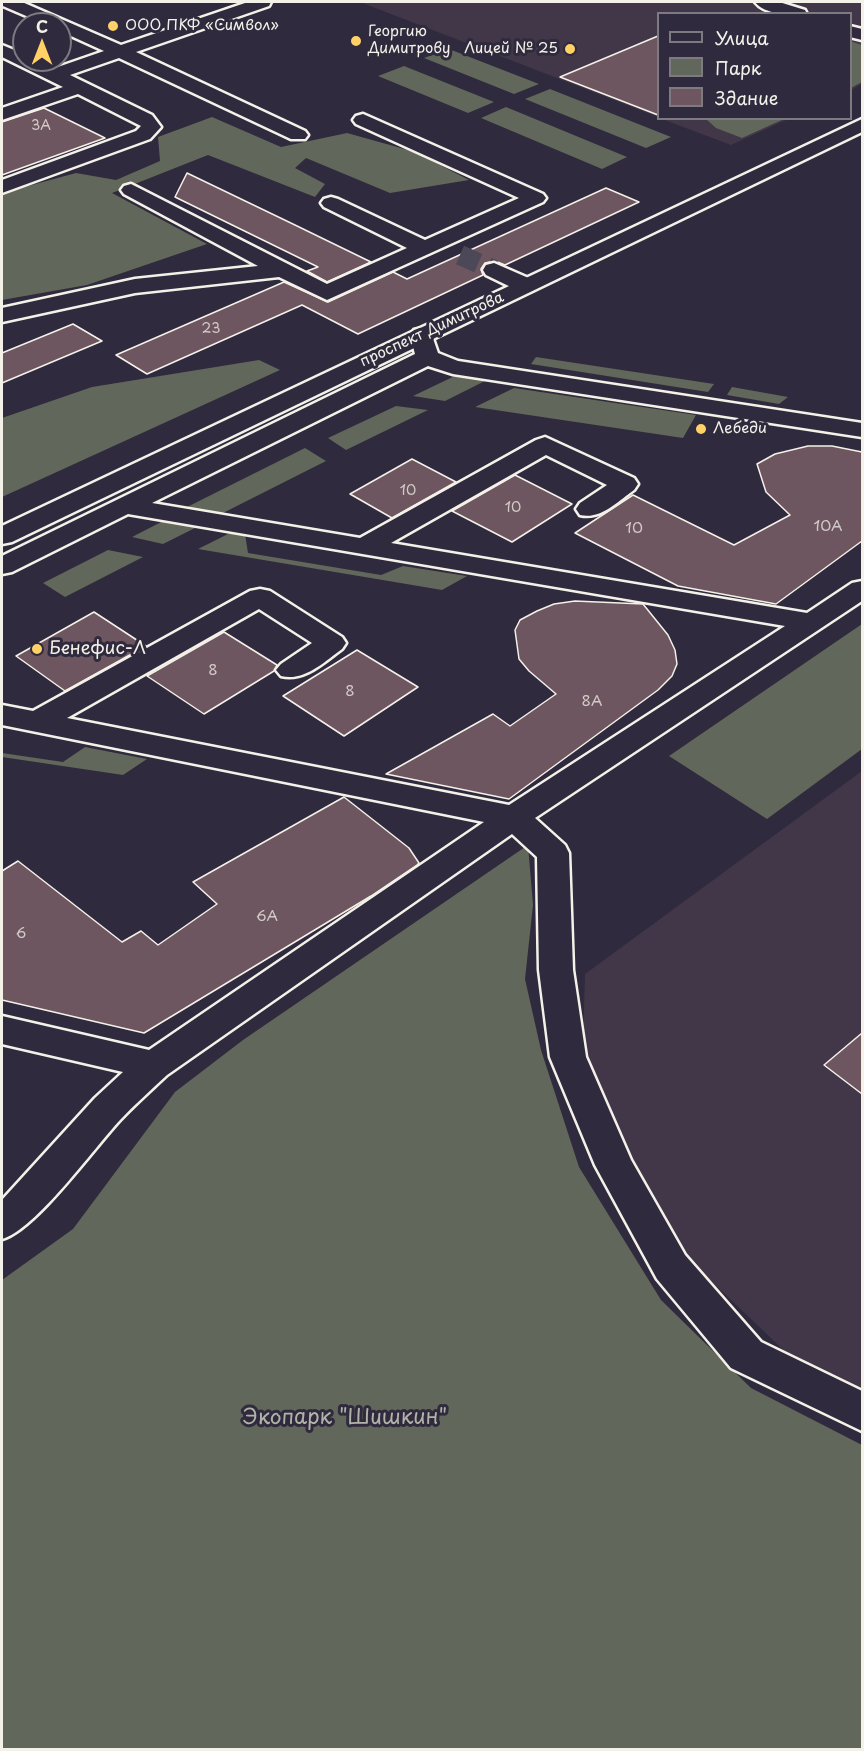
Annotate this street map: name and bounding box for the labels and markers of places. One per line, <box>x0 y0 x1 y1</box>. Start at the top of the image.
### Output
place label: ООО ПКФ «Символ» <box>125 17 279 35</box>
marker: ООО ПКФ «Символ» <box>106 19 120 33</box>
place label: Георгию Димитрову <box>368 23 451 58</box>
marker: Георгию Димитрову <box>349 34 363 48</box>
place label: Лицей № 25 <box>464 40 558 58</box>
marker: Лицей № 25 <box>563 42 577 56</box>
place label: Лебеди <box>713 420 767 438</box>
marker: Лебеди <box>694 422 708 436</box>
place label: Бенефис-Л <box>49 638 146 660</box>
marker: Бенефис-Л <box>30 642 44 656</box>

